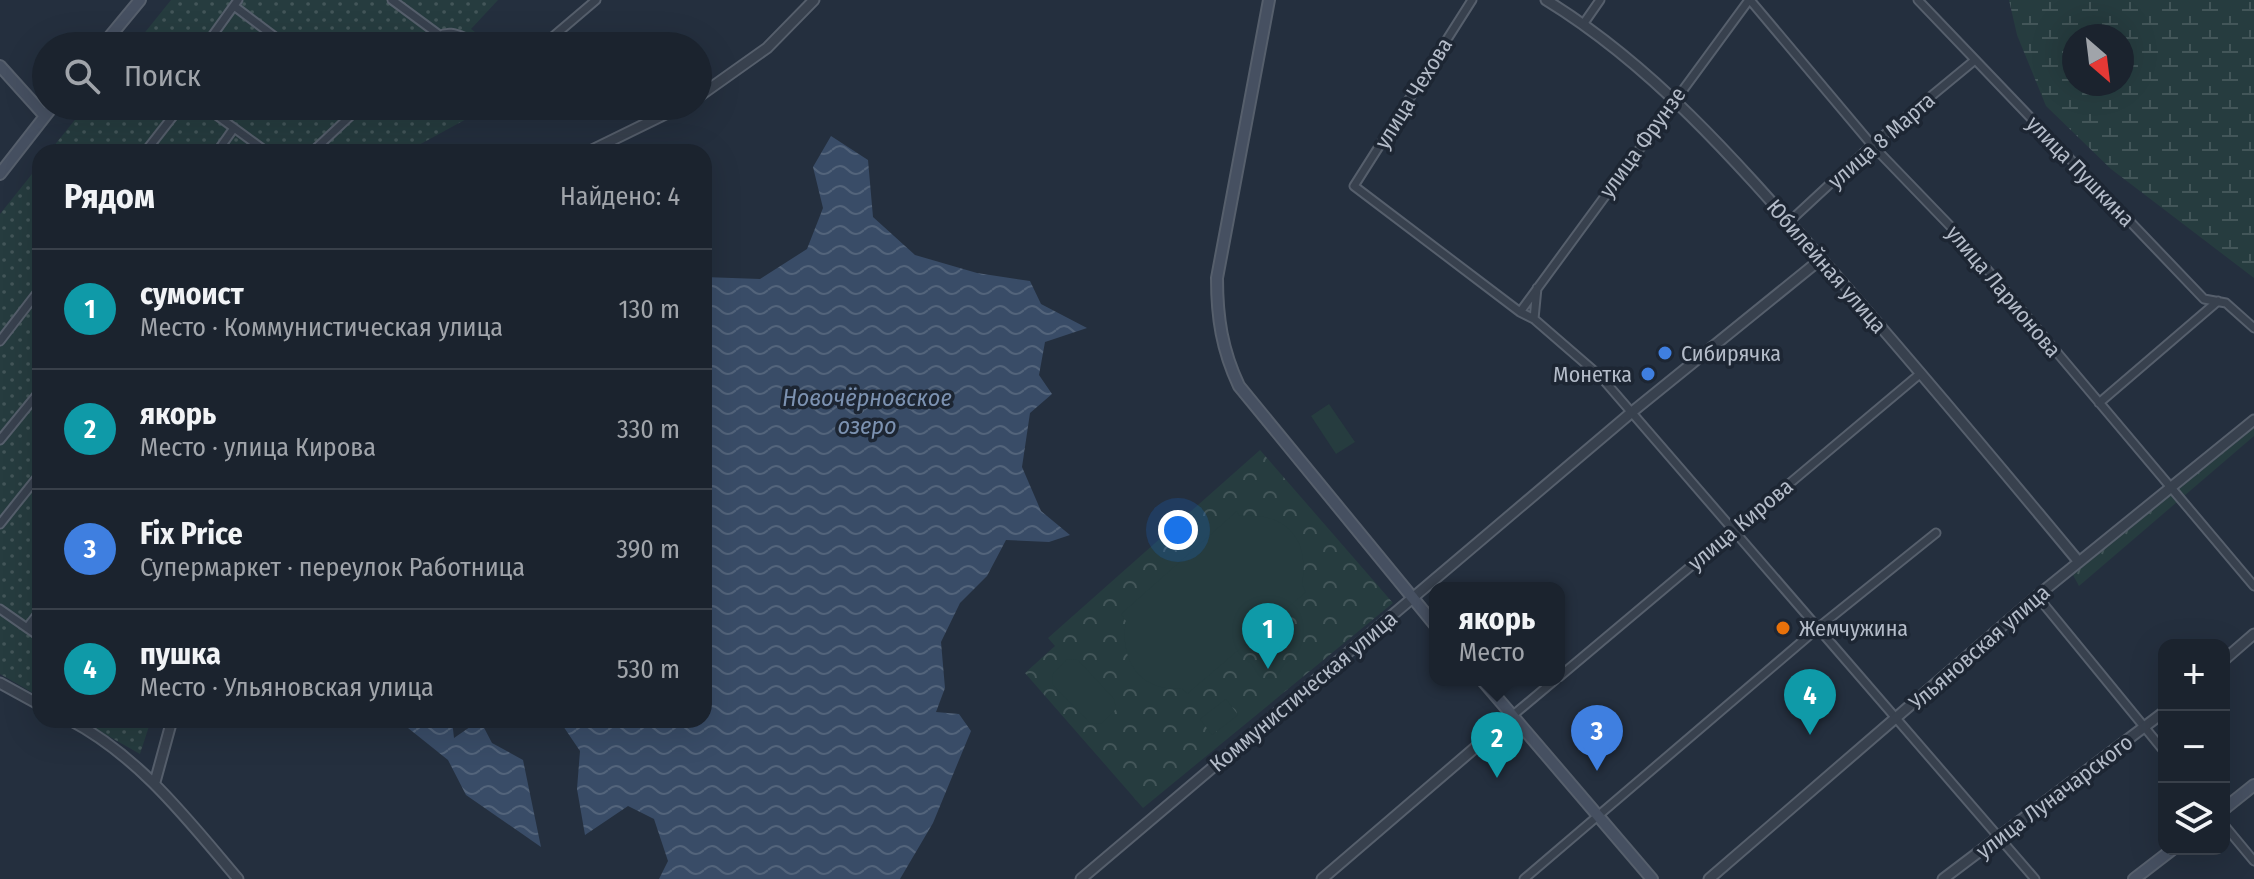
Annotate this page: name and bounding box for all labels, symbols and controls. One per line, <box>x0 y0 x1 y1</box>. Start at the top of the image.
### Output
north arrow <box>2062 24 2134 96</box>
search box <box>32 32 712 120</box>
street label: улица Чехова <box>1369 33 1458 154</box>
icon: search <box>60 54 104 98</box>
text: Поиск <box>124 58 201 94</box>
street label: улица Фрунзе <box>1593 82 1692 203</box>
street label: улица 8 Марта <box>1822 87 1940 194</box>
street label: улица Пушкина <box>2021 110 2140 232</box>
text: Рядом <box>64 176 155 217</box>
text: Найдено: 4 <box>560 181 680 212</box>
street label: Юбилейная улица <box>1761 194 1892 339</box>
street label: улица Ларионова <box>1941 220 2067 363</box>
text: сумоист <box>140 276 244 312</box>
text: 1 <box>85 294 96 325</box>
text: 130 m <box>618 294 680 325</box>
text: Место · Коммунистическая улица <box>140 312 503 343</box>
place label: Сибирячка <box>1681 340 1781 367</box>
marker: Сибирячка <box>1656 344 1674 362</box>
place label: Монетка <box>1553 361 1632 388</box>
marker: Монетка <box>1639 365 1657 383</box>
water label: Новочёрновское озеро <box>782 384 952 440</box>
text: якорь <box>140 396 216 432</box>
text: 2 <box>84 414 96 445</box>
text: 330 m <box>617 414 680 445</box>
text: Место · улица Кирова <box>140 432 376 463</box>
street label: улица Кирова <box>1682 473 1798 576</box>
your location <box>1158 510 1198 550</box>
text: Fix Price <box>140 516 243 552</box>
text: 3 <box>84 534 96 565</box>
text: 390 m <box>616 534 680 565</box>
text: Супермаркет · переулок Работница <box>140 552 525 583</box>
street label: Ульяновская улица <box>1903 579 2055 716</box>
popup <box>1429 582 1565 686</box>
text: якорь <box>1459 601 1535 637</box>
pin: 1 <box>1242 603 1294 669</box>
street label: Коммунистическая улица <box>1204 605 1403 778</box>
place label: Жемчужина <box>1799 615 1908 642</box>
marker: Жемчужина <box>1774 619 1792 637</box>
text: пушка <box>140 636 221 672</box>
text: Место <box>1459 637 1525 668</box>
map controls <box>2158 639 2230 855</box>
button: + <box>2158 639 2230 711</box>
text: 4 <box>83 654 97 685</box>
text: 530 m <box>617 654 680 685</box>
pin: 4 <box>1784 669 1836 735</box>
text: Место · Ульяновская улица <box>140 672 434 703</box>
pin: 3 <box>1571 705 1623 771</box>
button: − <box>2158 711 2230 783</box>
pin: 2 <box>1471 712 1523 778</box>
street label: улица Луначарского <box>1970 729 2138 864</box>
button: layers <box>2158 783 2230 855</box>

